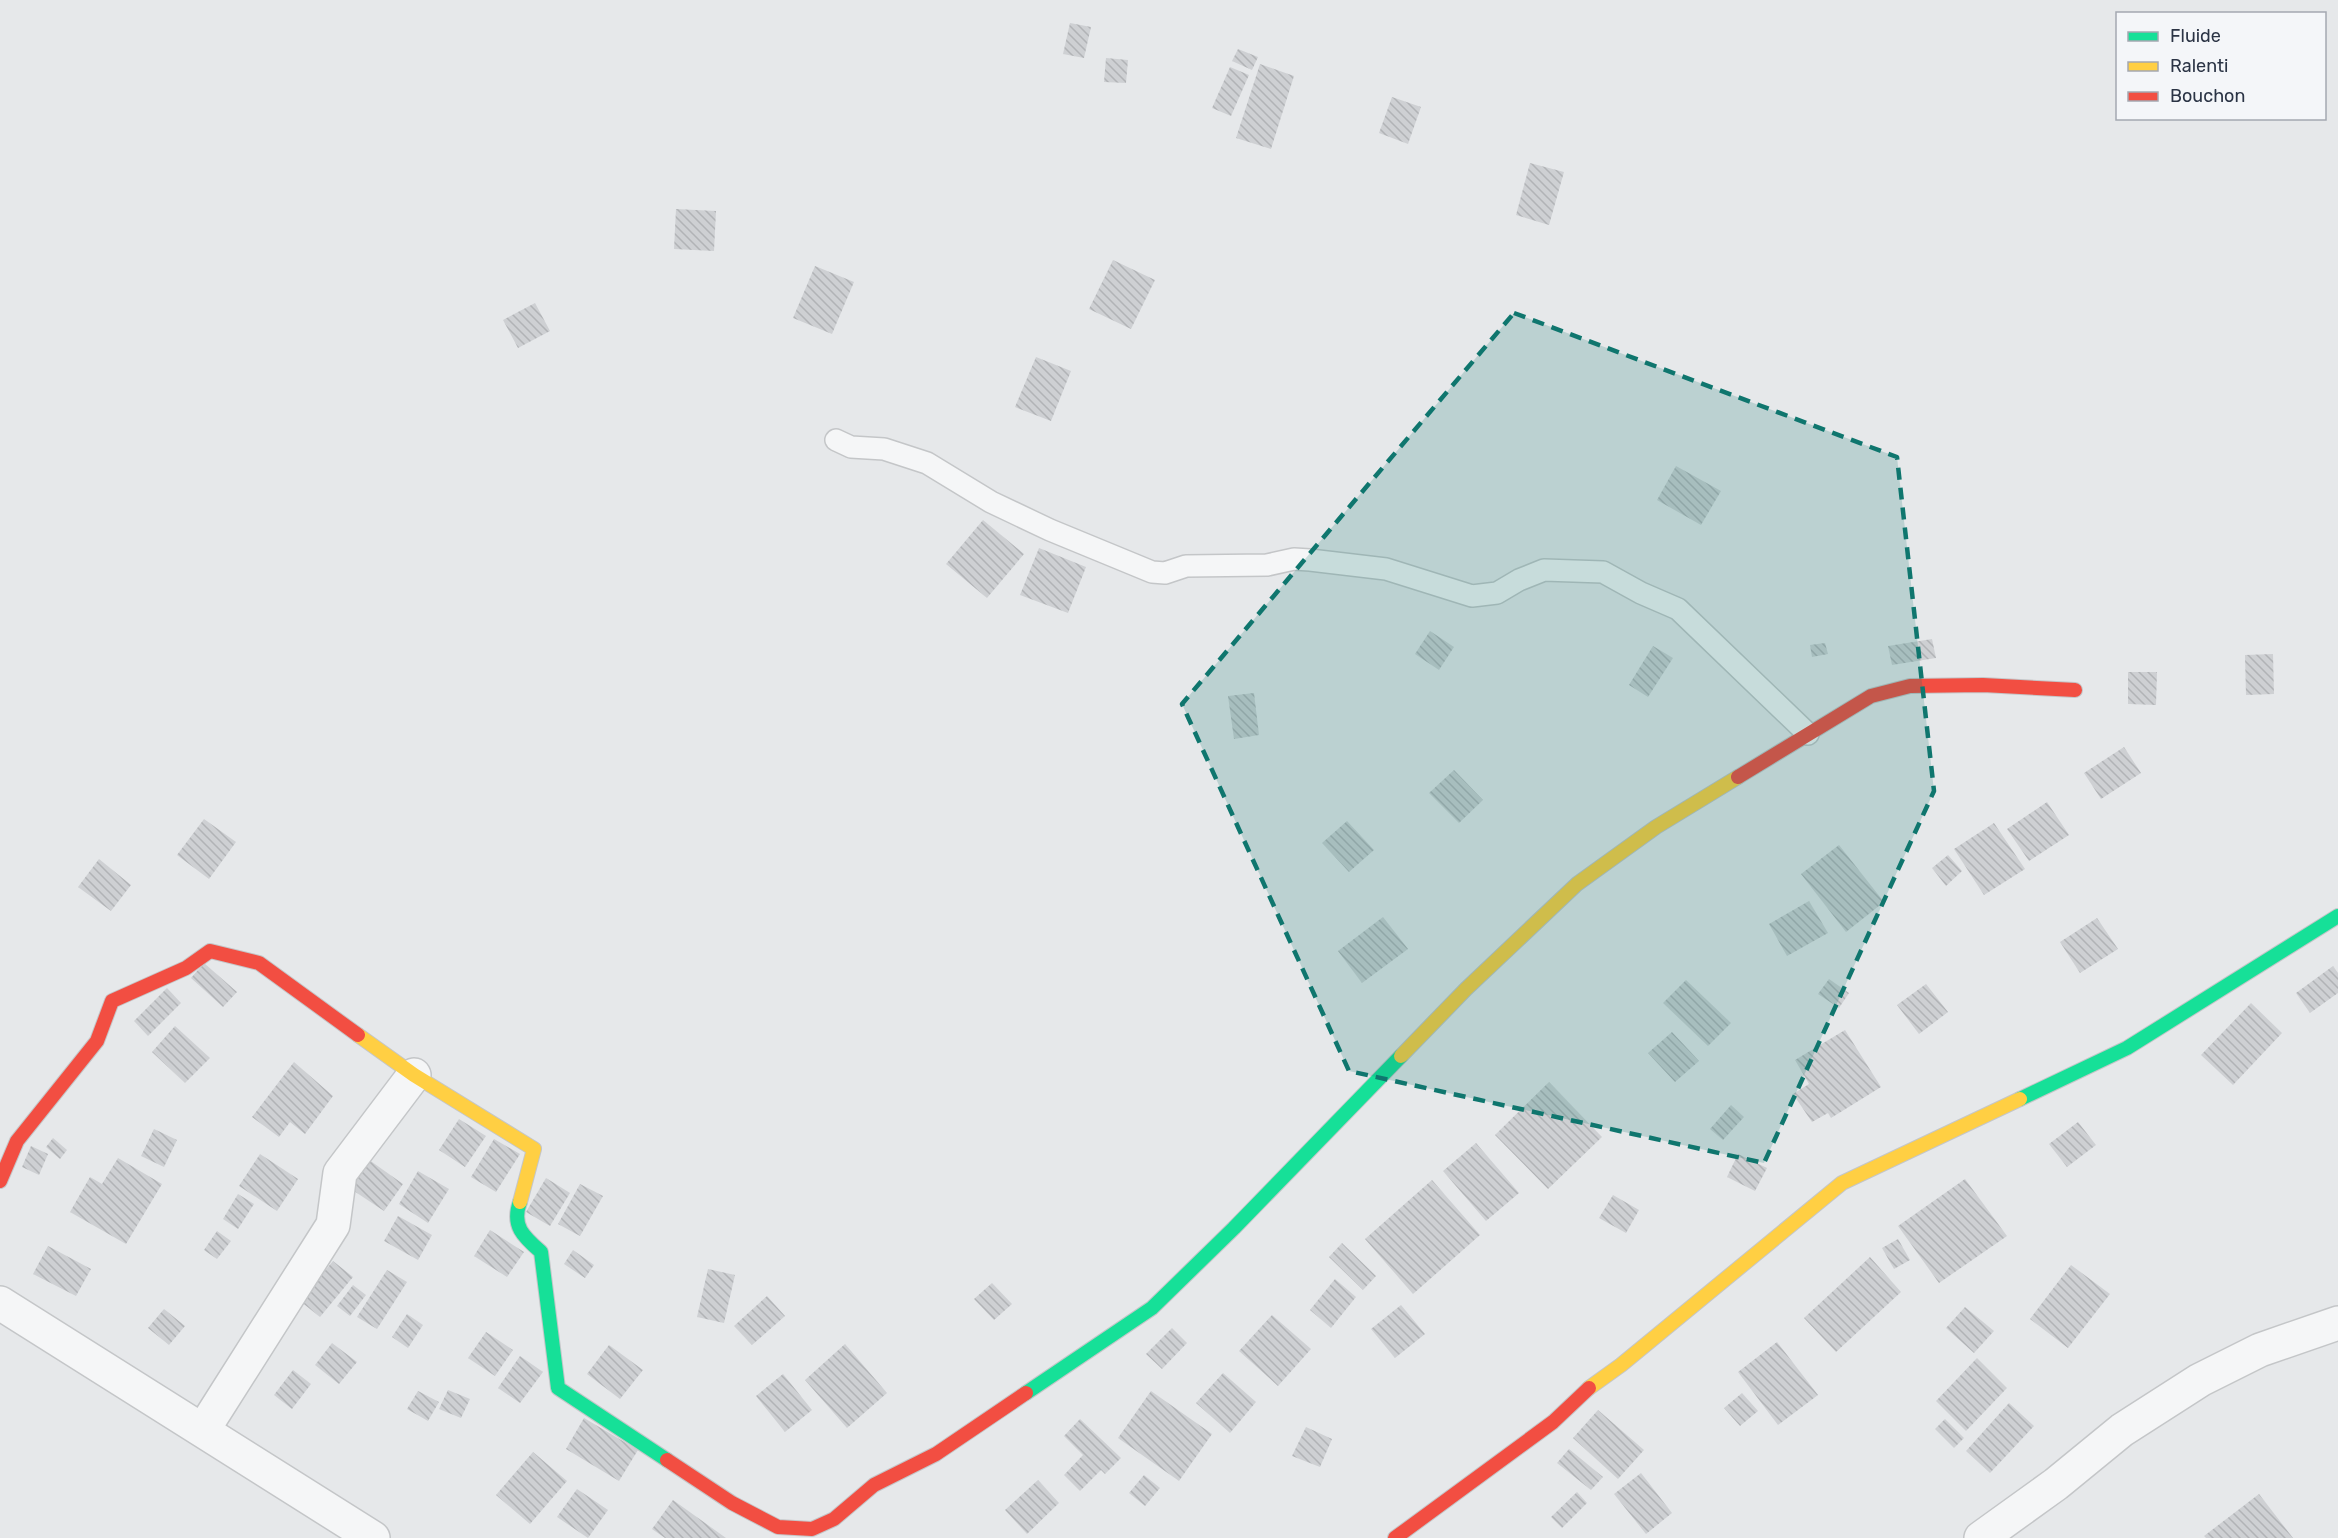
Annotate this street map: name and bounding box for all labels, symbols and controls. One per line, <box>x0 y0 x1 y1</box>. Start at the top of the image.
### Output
legend <box>2116 12 2326 120</box>
text: Fluide <box>2170 25 2221 47</box>
text: Ralenti <box>2170 55 2228 77</box>
text: Bouchon <box>2170 85 2245 107</box>

